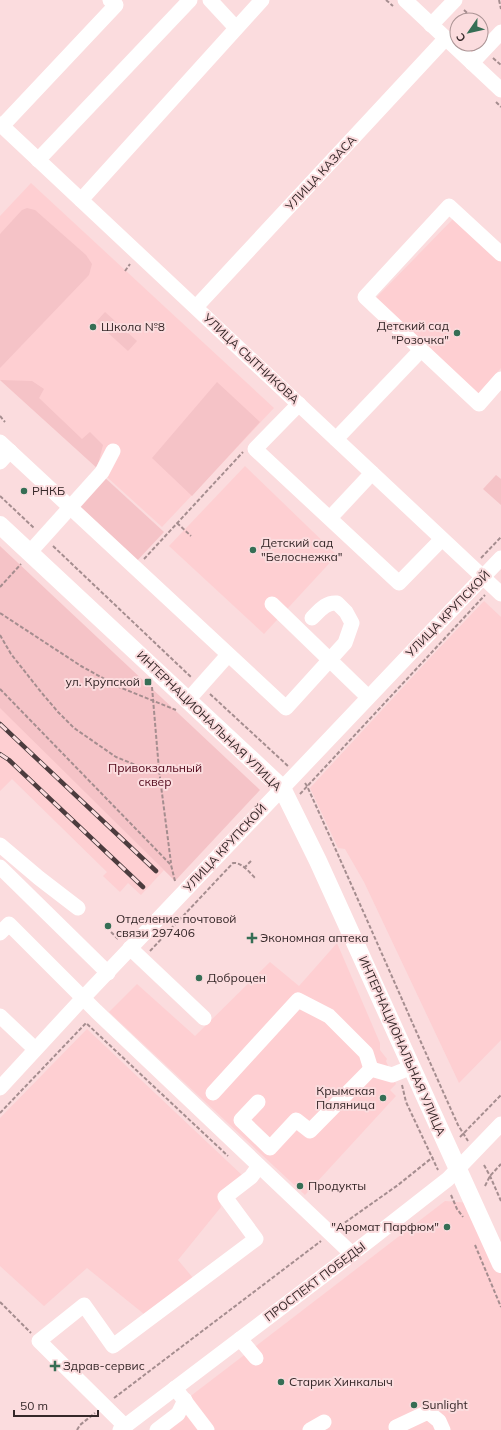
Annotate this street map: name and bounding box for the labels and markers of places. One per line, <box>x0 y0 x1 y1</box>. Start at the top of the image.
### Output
place label: Детский сад "Розочка" <box>377 318 449 347</box>
place label: Школа №8 <box>101 319 165 334</box>
marker: Школа №8 <box>88 322 98 332</box>
marker: Детский сад "Розочка" <box>452 328 462 338</box>
place label: РНКБ <box>32 483 65 498</box>
marker: РНКБ <box>19 486 29 496</box>
place label: Детский сад "Белоснежка" <box>261 535 343 564</box>
marker: Детский сад "Белоснежка" <box>248 545 258 555</box>
place label: ул. Крупской <box>66 674 140 689</box>
marker: ул. Крупской <box>143 677 153 687</box>
place label: Отделение почтовой связи 297406 <box>116 911 237 940</box>
marker: Отделение почтовой связи 297406 <box>103 921 113 931</box>
place label: Экономная аптека <box>260 930 368 945</box>
marker: Экономная аптека <box>247 933 257 943</box>
place label: Доброцен <box>207 970 266 985</box>
marker: Доброцен <box>194 973 204 983</box>
place label: Крымская Паляница <box>316 1083 375 1112</box>
marker: Крымская Паляница <box>378 1093 388 1103</box>
place label: Продукты <box>308 1178 366 1193</box>
marker: Продукты <box>295 1181 305 1191</box>
place label: "Аромат Парфюм" <box>331 1219 439 1234</box>
marker: "Аромат Парфюм" <box>442 1222 452 1232</box>
place label: Здрав-сервис <box>63 1358 145 1373</box>
marker: Здрав-сервис <box>50 1361 60 1371</box>
place label: Старик Хинкалыч <box>289 1374 393 1389</box>
marker: Старик Хинкалыч <box>276 1377 286 1387</box>
place label: Sunlight <box>422 1397 468 1412</box>
marker: Sunlight <box>409 1400 419 1410</box>

